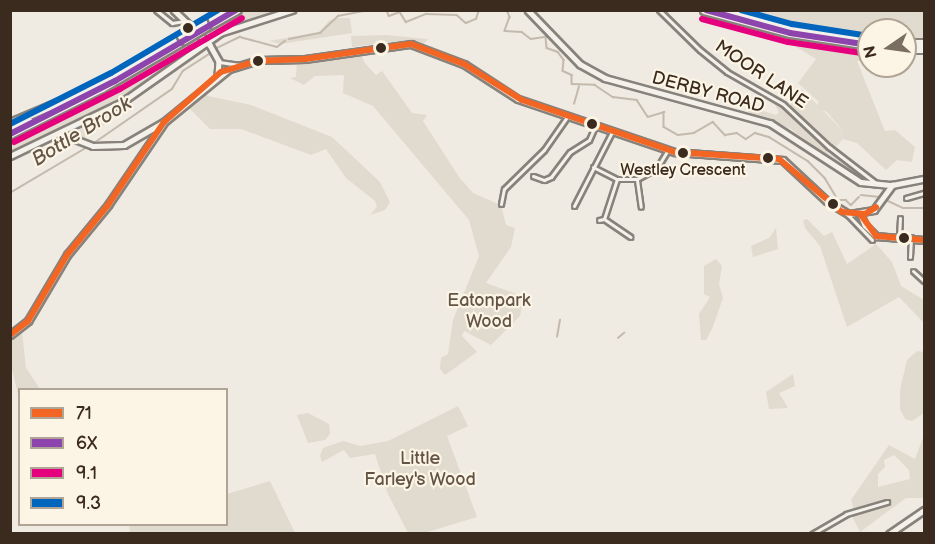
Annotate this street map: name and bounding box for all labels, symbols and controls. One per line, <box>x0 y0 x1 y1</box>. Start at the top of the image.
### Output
north arrow <box>857 18 917 78</box>
unlabelled marker <box>182 22 194 34</box>
street label: MOOR LANE <box>711 36 811 114</box>
unlabelled marker <box>375 42 387 54</box>
text: N <box>860 44 882 60</box>
unlabelled marker <box>252 55 264 67</box>
street label: DERBY ROAD <box>649 68 767 118</box>
water label: Bottle Brook <box>28 92 136 172</box>
unlabelled marker <box>586 118 598 130</box>
marker: Westley Crescent <box>677 147 689 159</box>
unlabelled marker <box>762 152 774 164</box>
place label: Westley Crescent <box>620 161 746 181</box>
unlabelled marker <box>827 198 839 210</box>
unlabelled marker <box>898 232 910 244</box>
park label: Eatonpark Wood <box>447 291 531 334</box>
legend <box>18 388 228 526</box>
text: 71 <box>76 403 92 424</box>
text: 6X <box>76 433 97 454</box>
park label: Little Farley's Wood <box>364 449 476 492</box>
text: 9.1 <box>76 463 97 484</box>
text: 9.3 <box>76 493 101 514</box>

